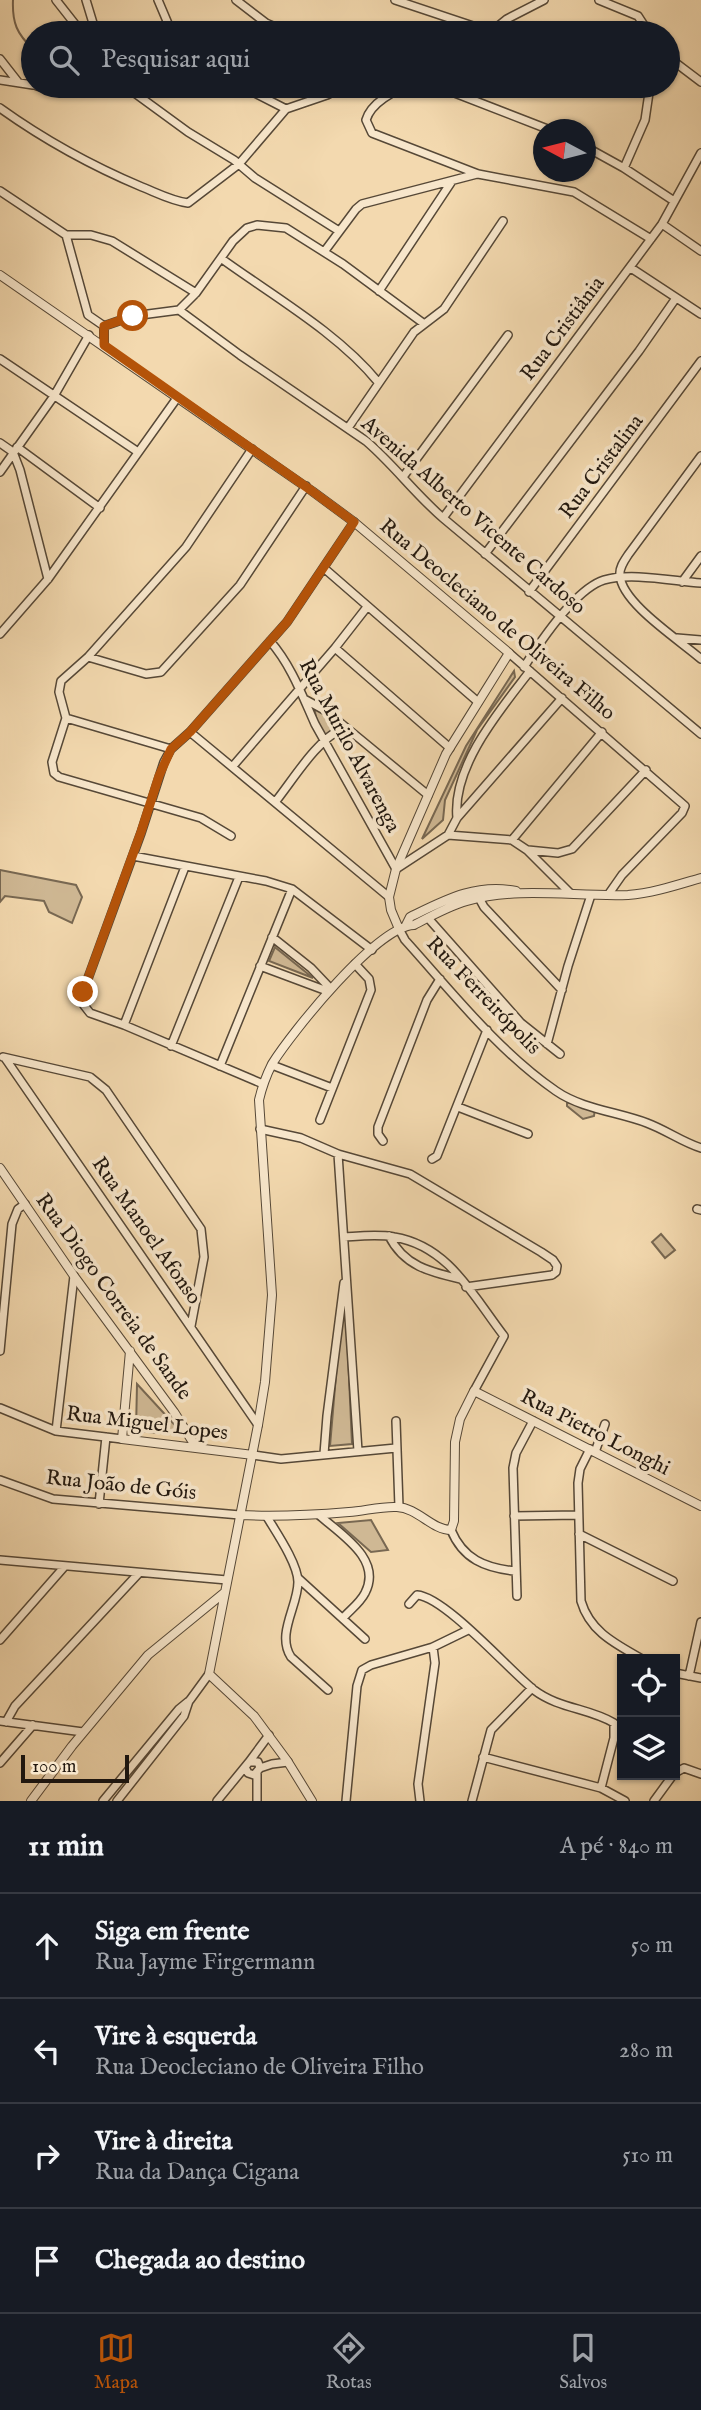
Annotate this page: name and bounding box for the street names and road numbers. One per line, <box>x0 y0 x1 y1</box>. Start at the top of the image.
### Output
street label: Rua Cristiânia <box>515 271 612 387</box>
street label: Rua Cristalina <box>554 409 651 525</box>
street label: Avenida Alberto Vicente Cardoso <box>354 410 591 621</box>
street label: Rua Deocleciano de Oliveira Filho <box>373 513 621 727</box>
street label: Rua Murilo Alvarenga <box>292 655 407 838</box>
street label: Rua Ferreirópolis <box>420 931 546 1061</box>
street label: Rua Manoel Afonso <box>85 1152 207 1310</box>
street label: Rua Diogo Correia de Sande <box>29 1188 197 1406</box>
street label: Rua Pietro Longhi <box>516 1384 674 1482</box>
street label: Rua Miguel Lopes <box>65 1401 229 1447</box>
street label: Rua João de Góis <box>44 1465 198 1507</box>

